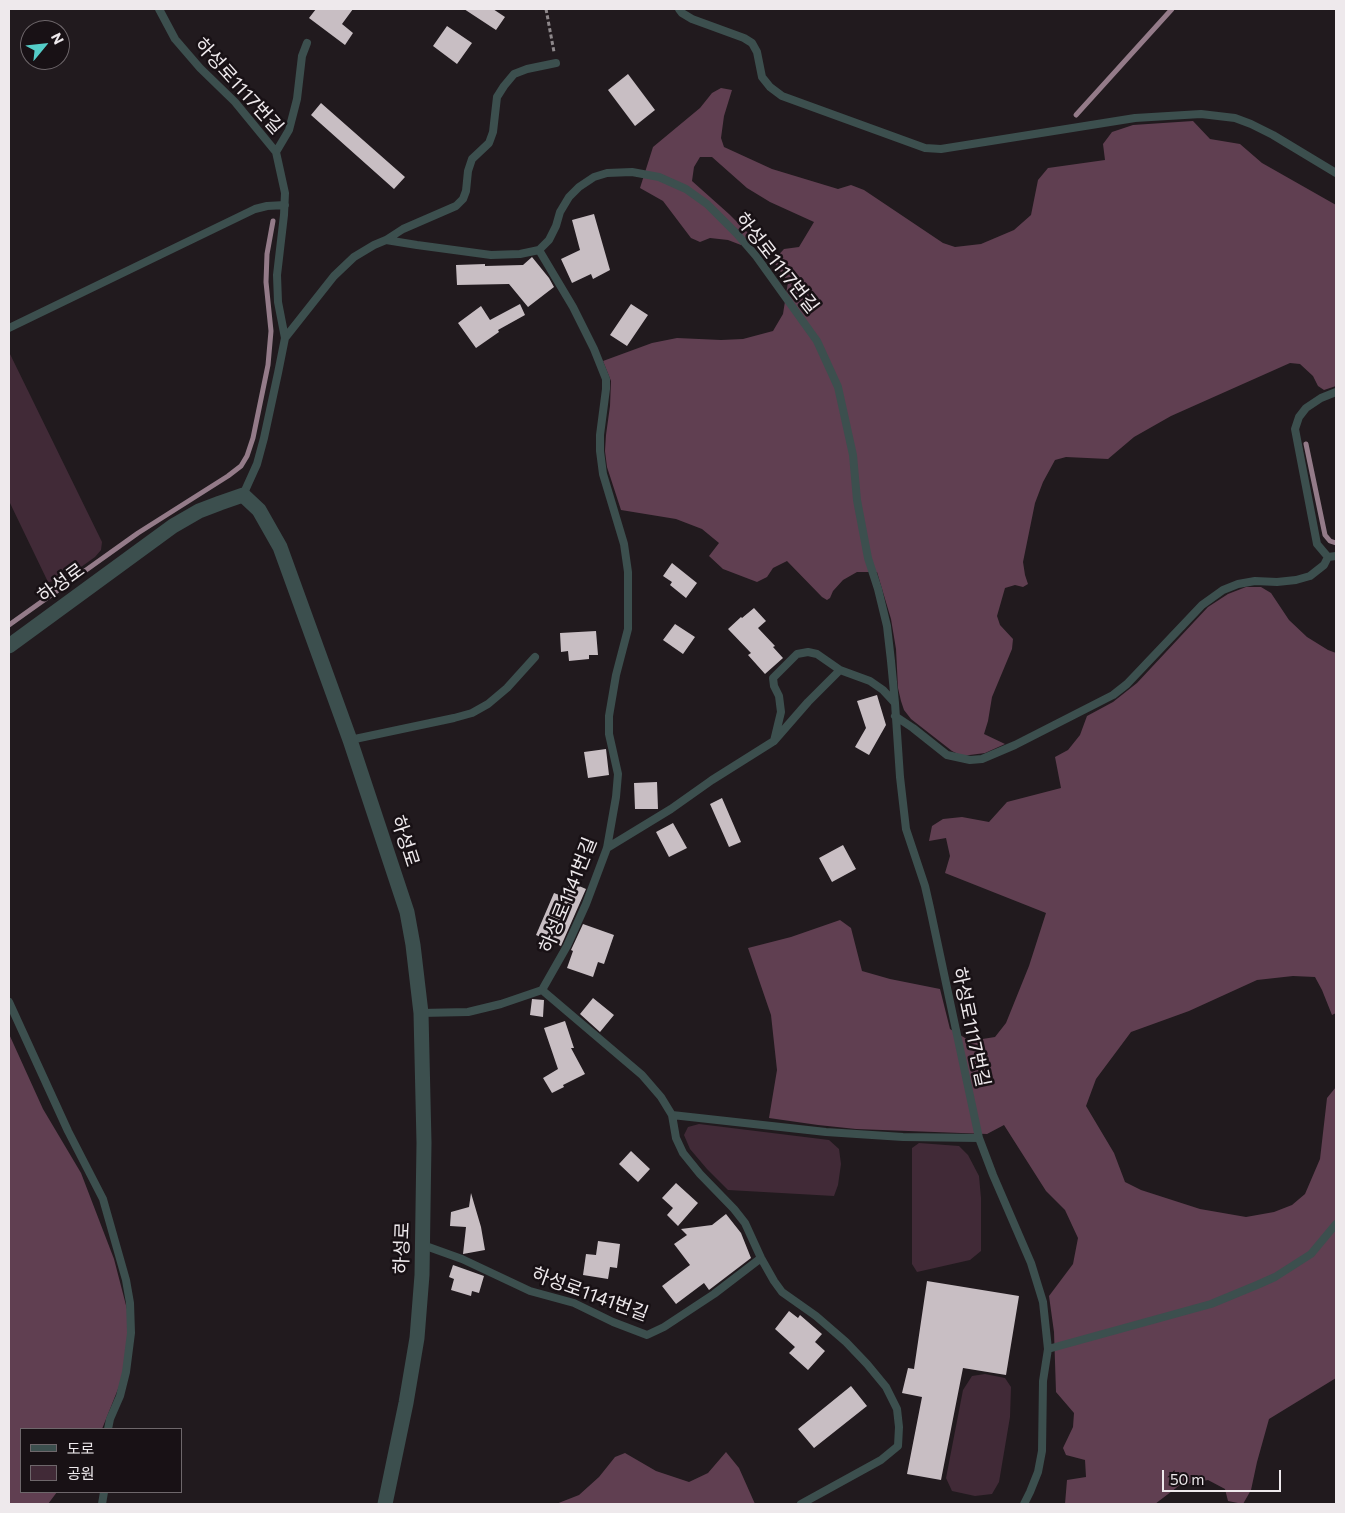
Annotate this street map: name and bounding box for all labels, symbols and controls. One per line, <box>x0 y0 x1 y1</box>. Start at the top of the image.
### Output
north arrow <box>20 20 70 70</box>
text: N <box>48 30 68 47</box>
street label: 하성로1117번길 <box>190 33 288 139</box>
street label: 하성로1117번길 <box>731 208 823 318</box>
street label: 하성로 <box>33 558 89 608</box>
street label: 하성로 <box>386 813 424 869</box>
street label: 하성로1141번길 <box>534 834 602 956</box>
street label: 하성로1117번길 <box>947 965 995 1089</box>
street label: 하성로 <box>390 1221 414 1275</box>
street label: 하성로1141번길 <box>528 1262 652 1326</box>
legend <box>20 1428 182 1493</box>
text: 도로 <box>67 1439 95 1457</box>
scale bar <box>1165 1460 1284 1492</box>
text: 공원 <box>67 1464 95 1482</box>
text: 50 m <box>1170 1470 1204 1488</box>

